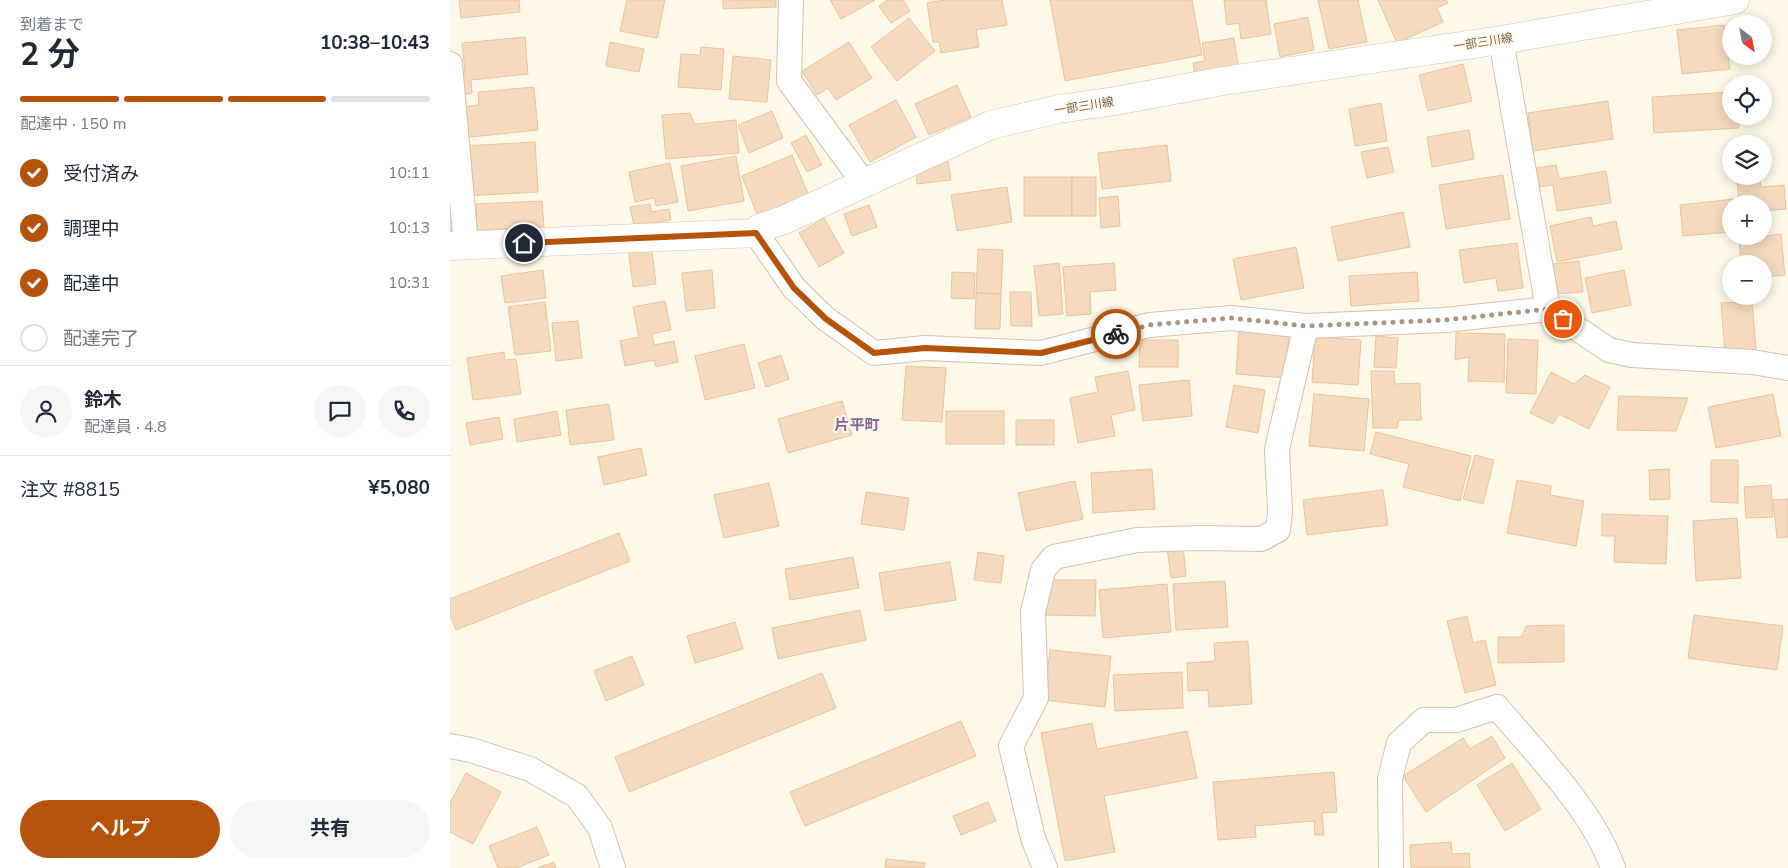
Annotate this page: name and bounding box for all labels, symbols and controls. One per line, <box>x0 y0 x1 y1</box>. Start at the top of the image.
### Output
text: 到着まで <box>20 14 84 36</box>
north arrow <box>1722 15 1772 65</box>
map controls <box>1722 15 1772 305</box>
street label: 一部三川線 <box>1452 29 1514 55</box>
text: 10:38–10:43 <box>320 30 430 56</box>
text: 2 分 <box>20 33 80 76</box>
button: locate <box>1722 75 1772 125</box>
street label: 一部三川線 <box>1053 93 1115 119</box>
text: 配達中 · 150 m <box>20 113 126 135</box>
button: layers <box>1722 135 1772 185</box>
icon: check <box>20 159 48 187</box>
text: 受付済み <box>63 161 139 187</box>
text: 10:11 <box>388 162 430 184</box>
button: + <box>1722 195 1772 245</box>
icon: check <box>20 214 48 242</box>
text: 調理中 <box>63 216 120 242</box>
text: 10:13 <box>388 217 430 239</box>
pin <box>503 222 545 264</box>
icon: home <box>510 229 538 257</box>
button: − <box>1722 255 1772 305</box>
icon: check <box>20 269 48 297</box>
text: 配達中 <box>63 271 120 297</box>
text: 10:31 <box>388 272 430 294</box>
pin <box>1542 298 1584 340</box>
icon: bag <box>1549 305 1577 333</box>
courier <box>1091 309 1141 359</box>
icon: bike <box>1102 320 1130 348</box>
text: 配達完了 <box>63 326 139 352</box>
button: person <box>20 385 72 437</box>
button: chat <box>314 385 366 437</box>
button: phone <box>378 385 430 437</box>
text: 鈴木 <box>84 387 122 413</box>
district label: 片平町 <box>834 415 880 435</box>
text: 配達員 · 4.8 <box>84 416 167 438</box>
text: ¥5,080 <box>368 475 430 501</box>
text: 注文 #8815 <box>20 477 120 503</box>
button: ヘルプ <box>20 800 220 858</box>
button: 共有 <box>230 800 430 858</box>

